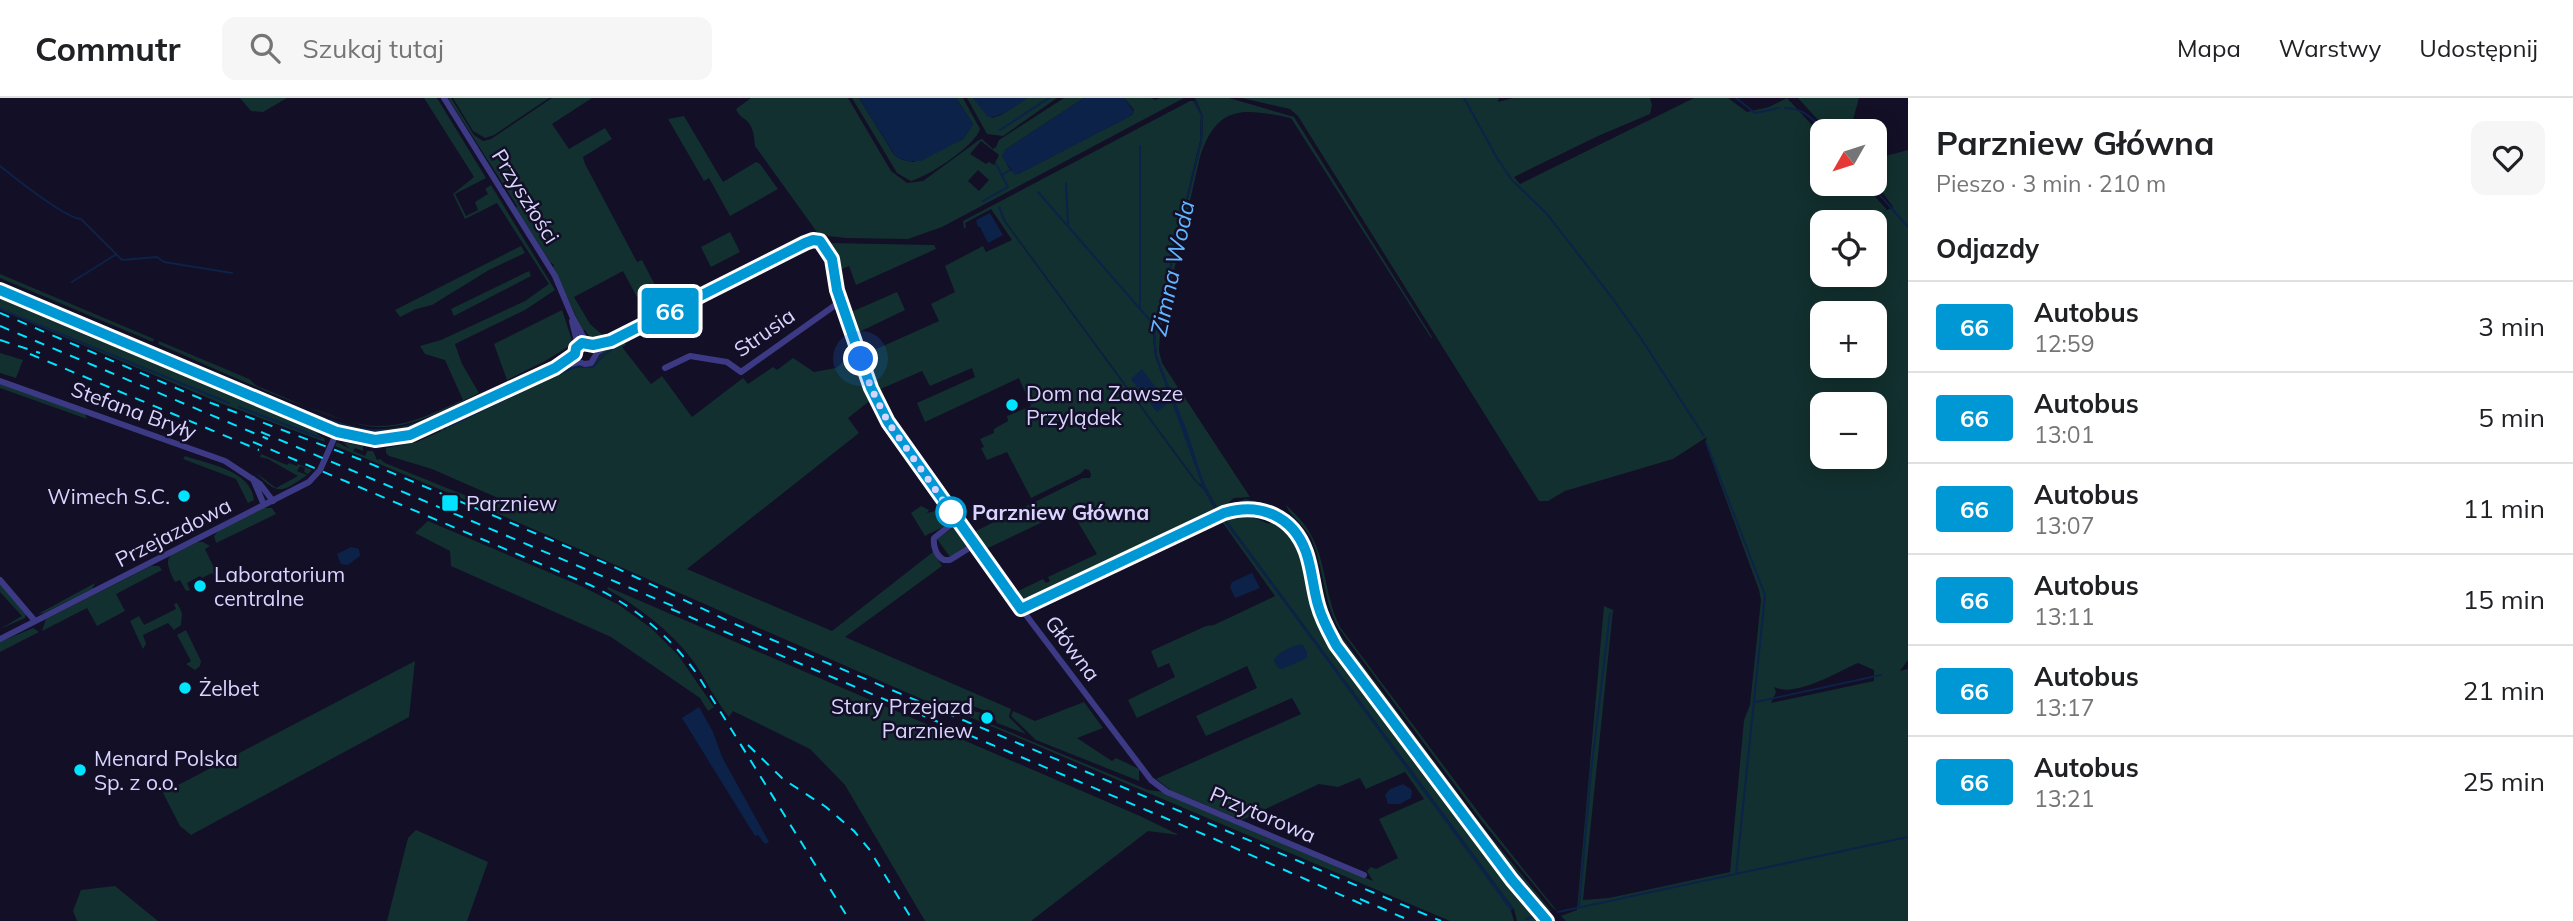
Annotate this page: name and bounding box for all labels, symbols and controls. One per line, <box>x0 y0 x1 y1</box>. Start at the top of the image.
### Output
search box <box>222 17 712 80</box>
text: Commutr <box>35 28 180 69</box>
icon: search <box>246 29 284 67</box>
text: Szukaj tutaj <box>302 32 444 65</box>
text: Mapa <box>2177 33 2241 63</box>
text: Warstwy <box>2279 33 2381 63</box>
text: Udostępnij <box>2419 33 2538 63</box>
north arrow <box>1810 119 1886 196</box>
map controls <box>1810 119 1887 469</box>
button: heart <box>2471 121 2545 195</box>
text: Parzniew Główna <box>1936 122 2214 163</box>
street label: Przyszłości <box>487 144 565 248</box>
text: Pieszo · 3 min · 210 m <box>1936 169 2166 198</box>
water label: Zimna Woda <box>1144 197 1201 338</box>
button: locate <box>1810 210 1887 287</box>
text: Odjazdy <box>1936 232 2039 265</box>
line badge: 66 <box>638 288 702 334</box>
text: 66 <box>656 296 684 326</box>
text: Autobus <box>2034 296 2139 329</box>
button: + <box>1810 301 1887 378</box>
street label: Strusia <box>729 302 799 362</box>
text: 3 min <box>2478 310 2545 343</box>
text: 66 <box>1960 312 1989 342</box>
text: 12:59 <box>2034 329 2094 358</box>
your location <box>843 341 878 376</box>
street label: Stefana Bryły <box>68 375 200 445</box>
place label: Dom na Zawsze Przylądek <box>1026 380 1183 430</box>
text: Autobus <box>2034 387 2139 420</box>
button: − <box>1810 392 1887 469</box>
marker: Dom na Zawsze Przylądek <box>1004 397 1020 413</box>
text: 5 min <box>2478 401 2545 434</box>
text: 66 <box>1960 403 1989 433</box>
text: 13:01 <box>2034 420 2094 449</box>
text: Autobus <box>2034 478 2139 511</box>
place label: Wimech S.C. <box>47 483 170 509</box>
marker: Wimech S.C. <box>176 488 192 504</box>
place label: Parzniew <box>466 490 557 516</box>
street label: Przejazdowa <box>111 492 235 572</box>
text: 11 min <box>2463 492 2545 525</box>
marker: Parzniew <box>440 493 460 513</box>
text: 66 <box>1960 494 1989 524</box>
marker: Parzniew Główna <box>936 497 966 527</box>
place label: Parzniew Główna <box>972 499 1149 525</box>
text: 13:07 <box>2034 511 2094 540</box>
place label: Laboratorium centralne <box>214 561 345 611</box>
text: Autobus <box>2034 569 2139 602</box>
marker: Laboratorium centralne <box>192 578 208 594</box>
text: 15 min <box>2463 583 2545 616</box>
text: 66 <box>1960 585 1989 615</box>
text: 13:11 <box>2034 602 2094 631</box>
street label: Główna <box>1040 610 1106 686</box>
text: Autobus <box>2034 660 2139 693</box>
text: 21 min <box>2463 674 2545 707</box>
place label: Żelbet <box>199 675 259 701</box>
text: 66 <box>1960 676 1989 706</box>
marker: Żelbet <box>177 680 193 696</box>
place label: Stary Przejazd Parzniew <box>831 693 973 743</box>
text: 13:17 <box>2034 693 2094 722</box>
marker: Stary Przejazd Parzniew <box>979 710 995 726</box>
place label: Menard Polska Sp. z o.o. <box>94 745 238 795</box>
text: Autobus <box>2034 751 2139 784</box>
marker: Menard Polska Sp. z o.o. <box>72 762 88 778</box>
text: 25 min <box>2463 765 2545 798</box>
text: 66 <box>1960 767 1989 797</box>
street label: Przytorowa <box>1206 780 1320 848</box>
text: 13:21 <box>2034 784 2094 813</box>

